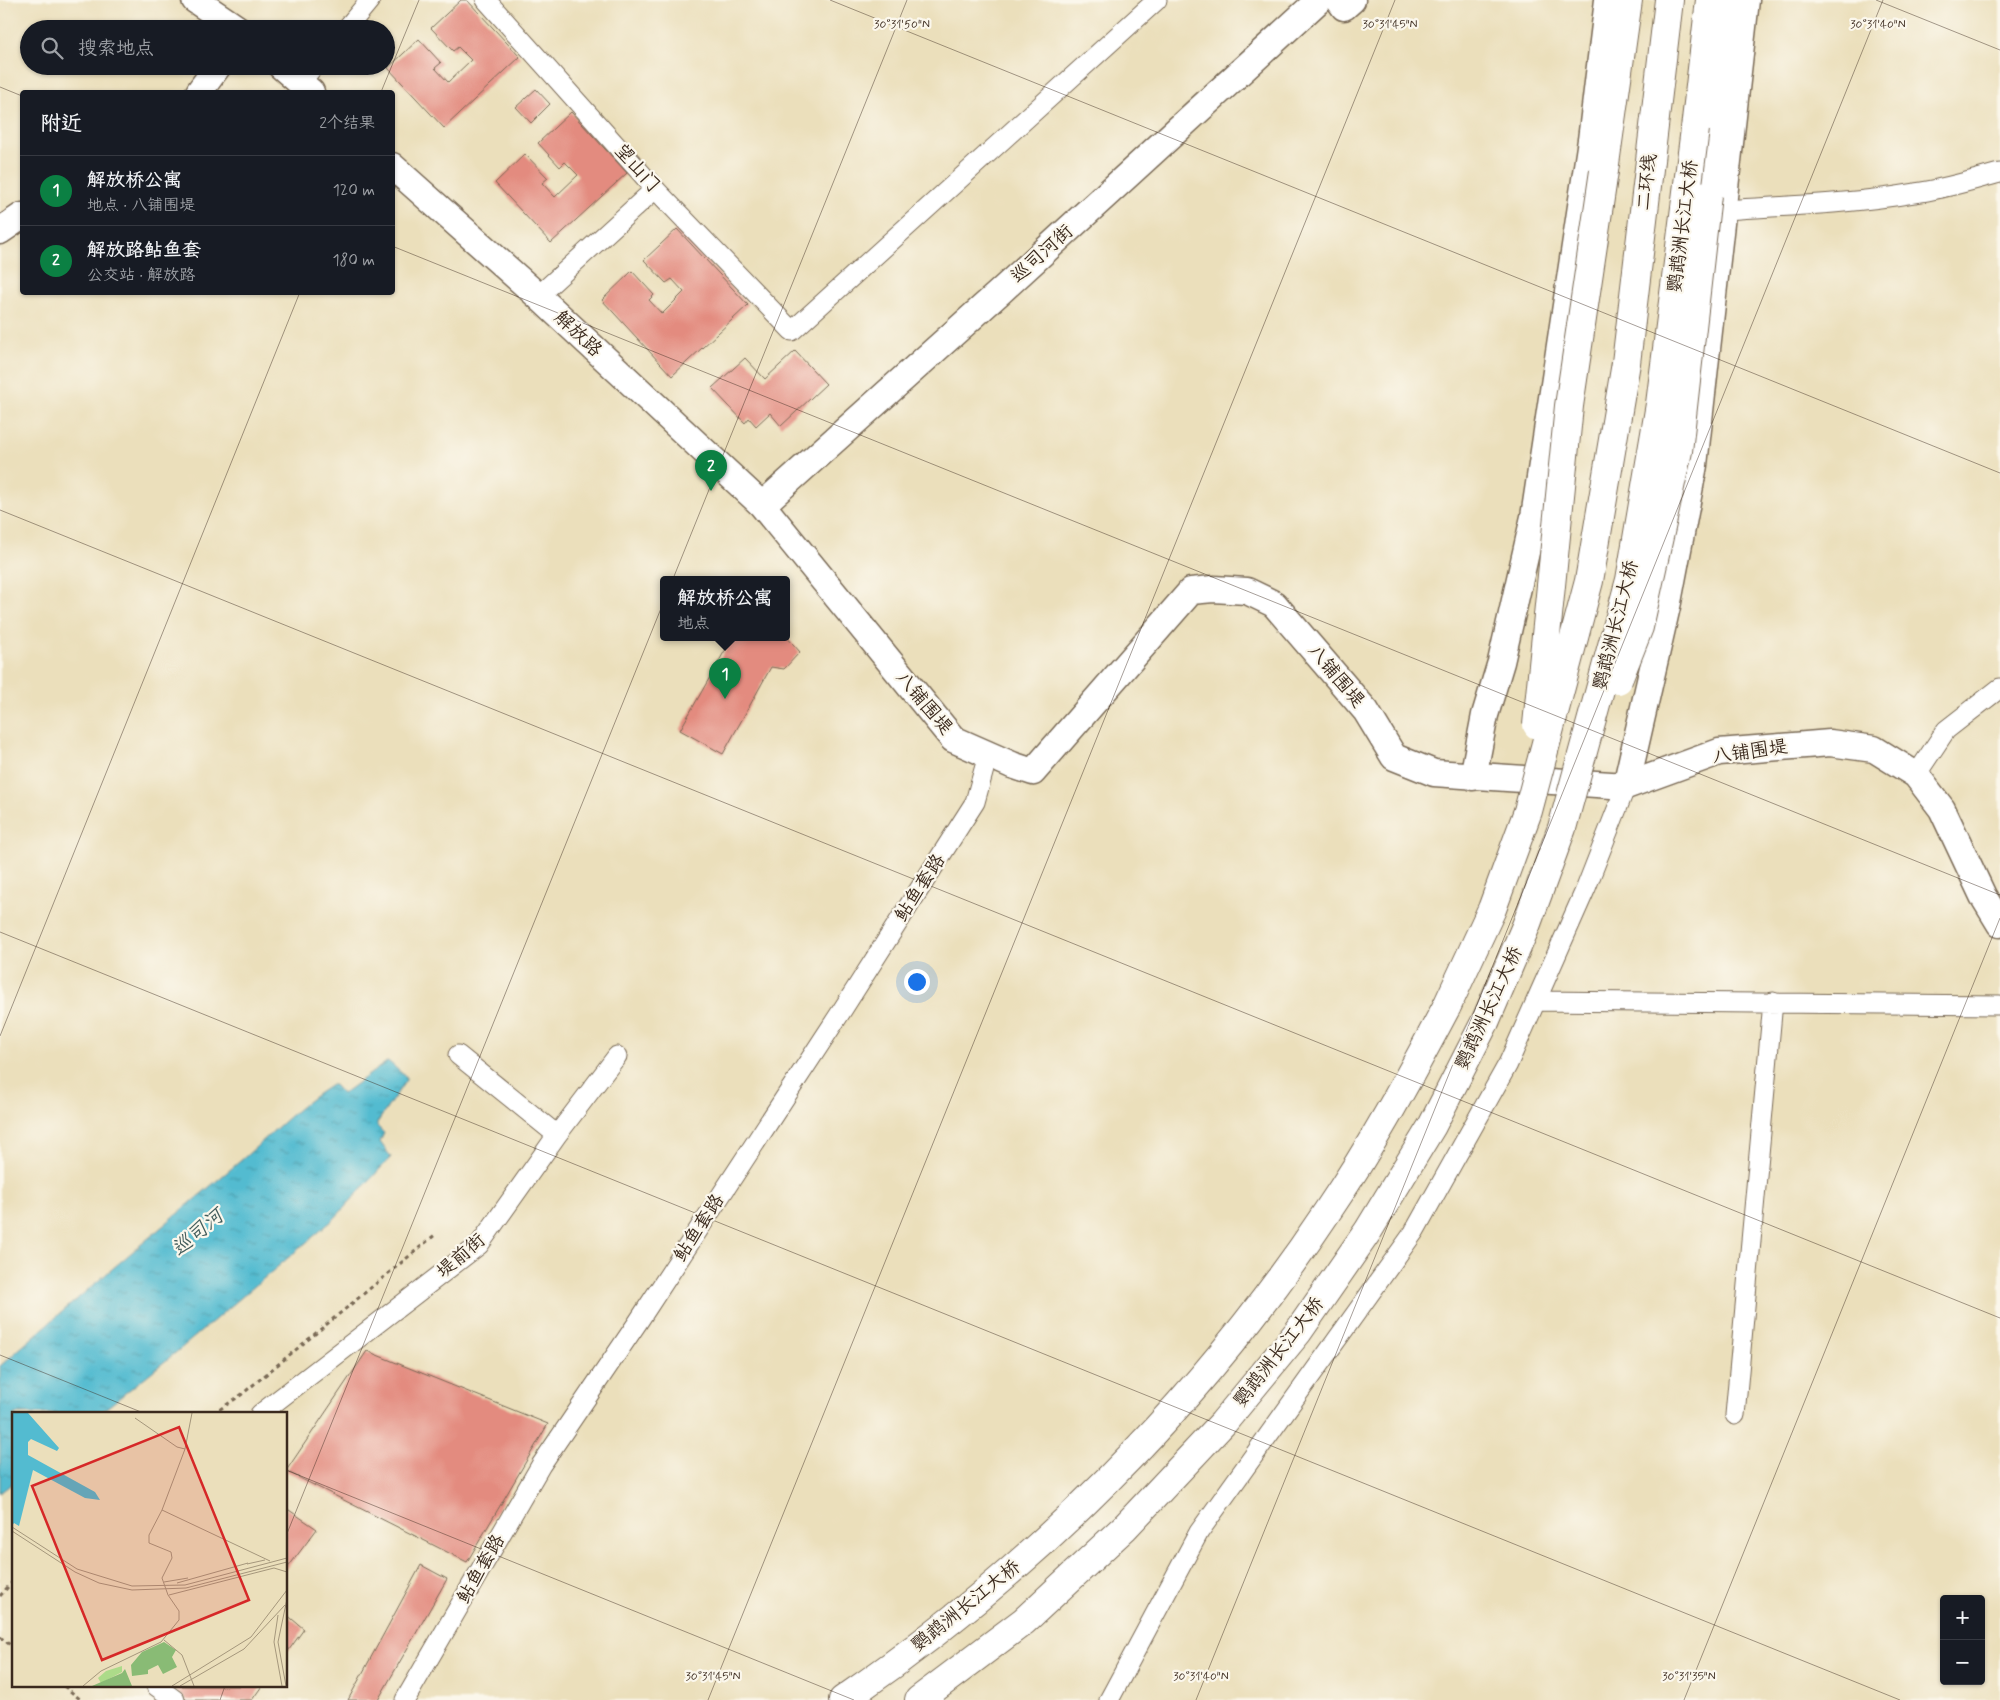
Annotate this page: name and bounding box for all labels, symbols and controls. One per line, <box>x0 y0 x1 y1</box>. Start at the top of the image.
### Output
text: 30°31'50"N <box>874 17 930 33</box>
text: 30°31'45"N <box>1362 17 1418 33</box>
text: 30°31'40"N <box>1850 17 1906 33</box>
search box <box>20 20 395 75</box>
icon: search <box>38 34 66 62</box>
text: 搜索地点 <box>78 36 154 61</box>
text: 附近 <box>40 110 82 138</box>
text: 2个结果 <box>319 113 375 134</box>
street label: 望山门 <box>609 138 665 198</box>
street label: 二环线 <box>1631 152 1663 212</box>
street label: 鹦鹉洲长江大桥 <box>1662 158 1704 294</box>
text: 解放桥公寓 <box>87 168 182 193</box>
text: 1 <box>52 180 60 201</box>
text: 120 m <box>333 180 375 201</box>
text: 地点 · 八铺围堤 <box>87 195 195 216</box>
street label: 巡司河街 <box>1005 219 1079 289</box>
text: 解放路鲇鱼套 <box>87 238 201 263</box>
text: 2 <box>52 250 60 271</box>
text: 180 m <box>332 250 375 271</box>
text: 公交站 · 解放路 <box>87 265 195 286</box>
street label: 解放路 <box>549 305 607 363</box>
pin: 2 <box>695 450 727 491</box>
street label: 鹦鹉洲长江大桥 <box>1588 557 1644 693</box>
popup <box>660 576 790 641</box>
text: 解放桥公寓 <box>677 586 773 611</box>
text: 地点 <box>677 613 710 634</box>
street label: 八铺围堤 <box>1302 639 1370 713</box>
pin: 1 <box>709 658 741 699</box>
street label: 八铺围堤 <box>890 666 958 740</box>
street label: 八铺围堤 <box>1711 734 1789 770</box>
street label: 鲇鱼套路 <box>889 849 951 927</box>
street label: 鹦鹉洲长江大桥 <box>1450 942 1528 1074</box>
your location <box>904 969 930 995</box>
street label: 鲇鱼套路 <box>668 1189 730 1267</box>
water label: 巡司河 <box>166 1201 232 1263</box>
street label: 堤前街 <box>431 1228 491 1284</box>
street label: 鹦鹉洲长江大桥 <box>1228 1292 1330 1412</box>
inset map <box>12 1412 288 1688</box>
street label: 鲇鱼套路 <box>451 1530 511 1608</box>
street label: 鹦鹉洲长江大桥 <box>906 1554 1026 1658</box>
map controls <box>1940 1595 1985 1685</box>
button: + <box>1940 1595 1985 1640</box>
button: − <box>1940 1640 1985 1685</box>
text: 30°31'45"N <box>685 1669 741 1685</box>
text: 30°31'40"N <box>1173 1669 1229 1685</box>
text: 30°31'35"N <box>1662 1669 1716 1685</box>

